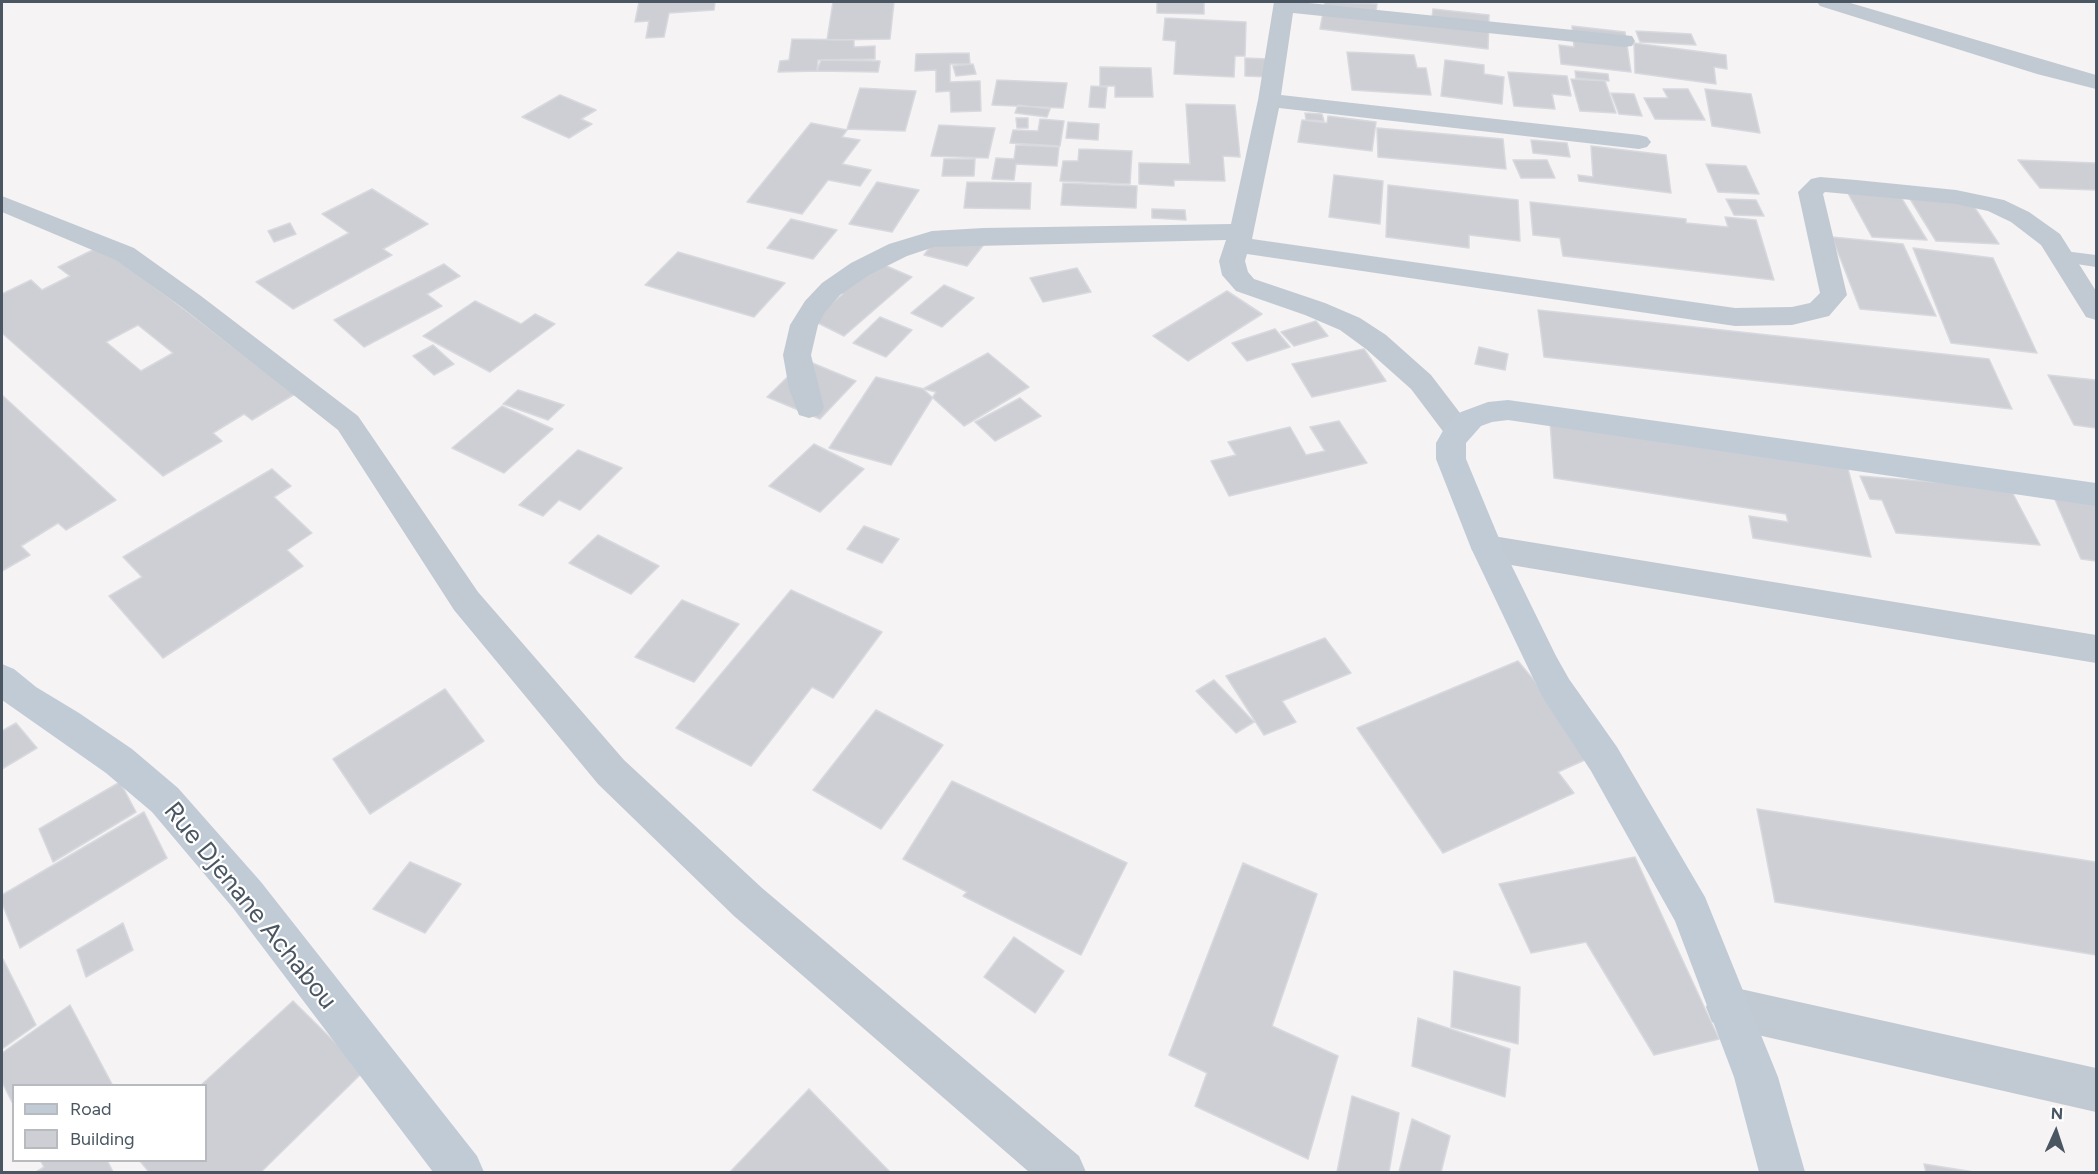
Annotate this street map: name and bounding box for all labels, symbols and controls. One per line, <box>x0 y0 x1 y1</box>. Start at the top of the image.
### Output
street label: Rue Djenane Achabou <box>157 796 343 1016</box>
legend <box>12 1084 207 1162</box>
text: Road <box>70 1098 111 1120</box>
north arrow <box>2026 1102 2086 1162</box>
text: N <box>2050 1104 2064 1123</box>
text: Building <box>70 1128 135 1150</box>

